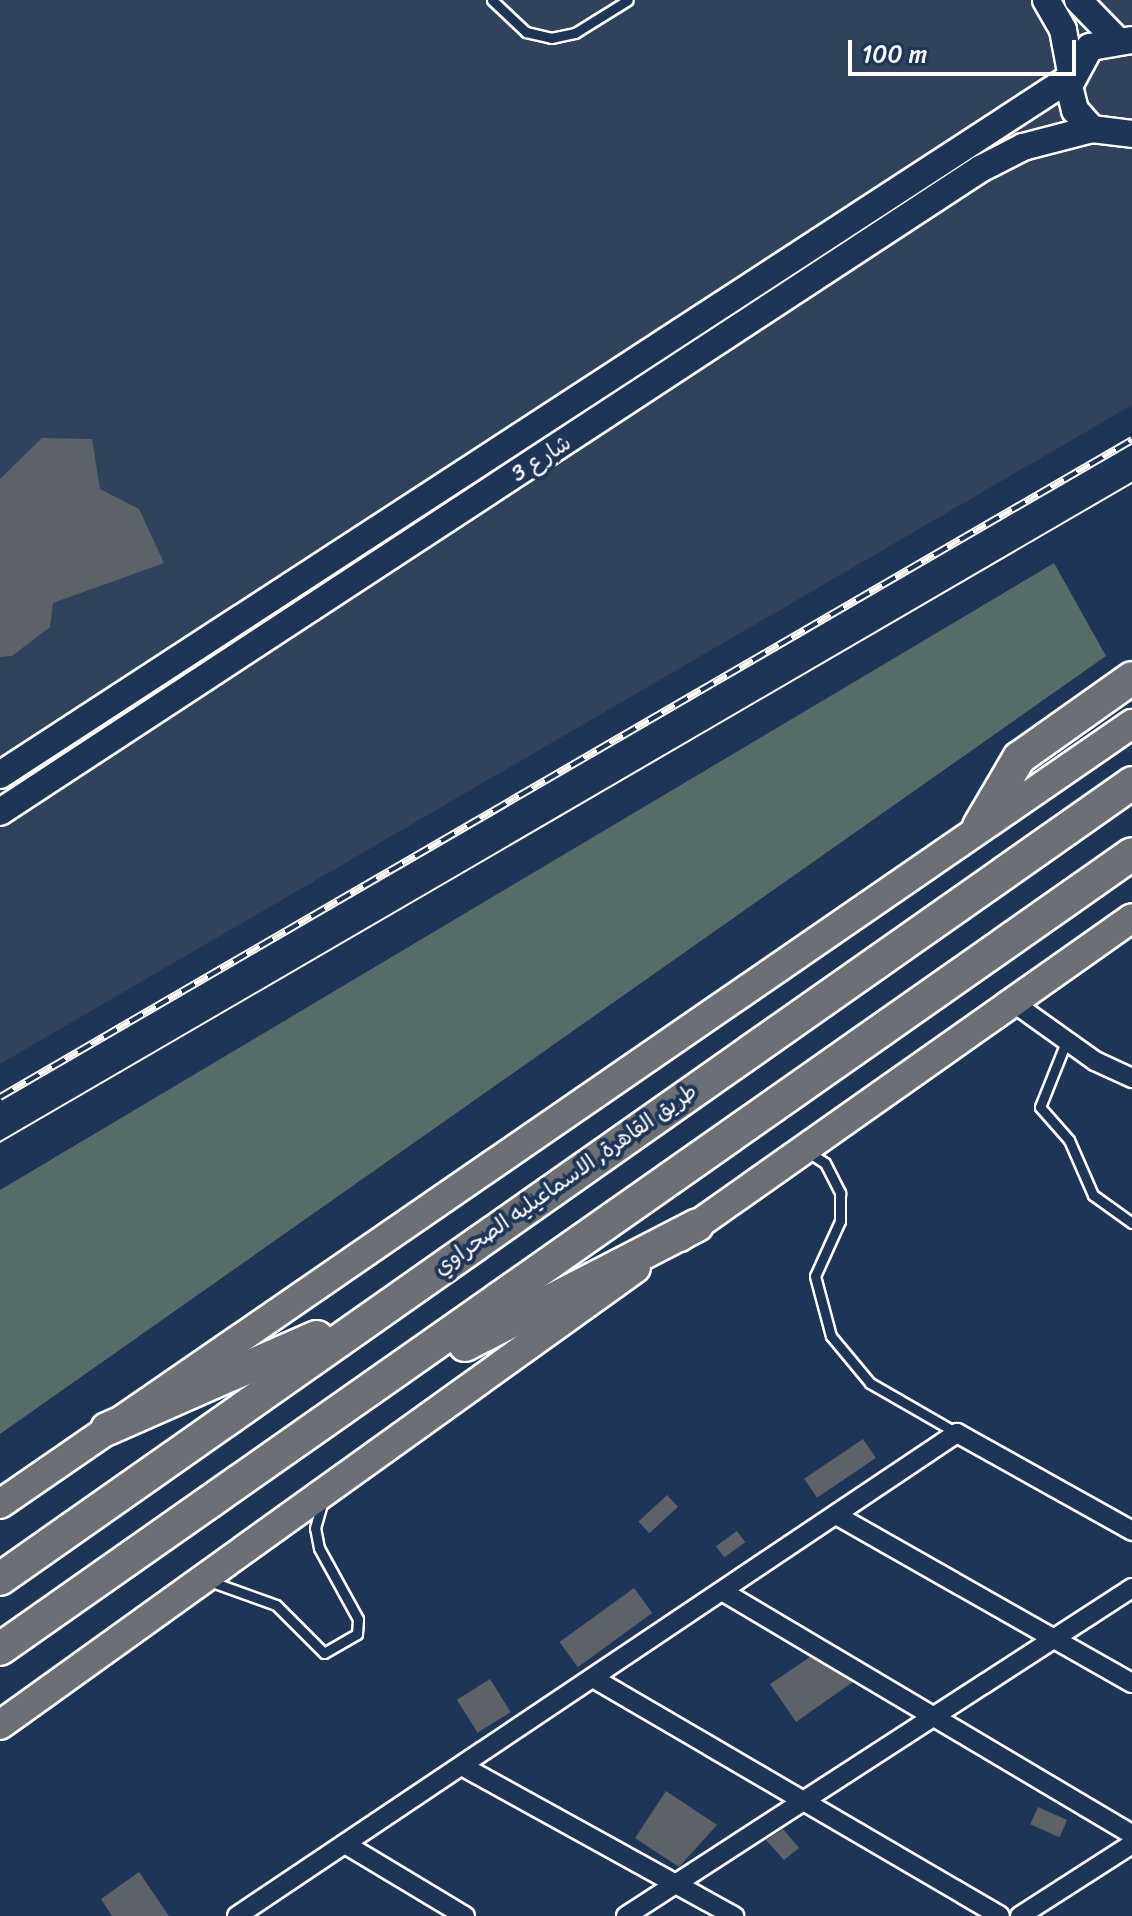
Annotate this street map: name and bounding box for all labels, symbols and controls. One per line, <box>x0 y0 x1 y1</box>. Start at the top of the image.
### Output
scale bar <box>852 24 1080 74</box>
text: 100 m <box>862 33 927 75</box>
street label: شارع 3 <box>506 429 576 487</box>
street label: طريق القاهرة, الاسماعيليه الصحراوي <box>428 1078 702 1280</box>

